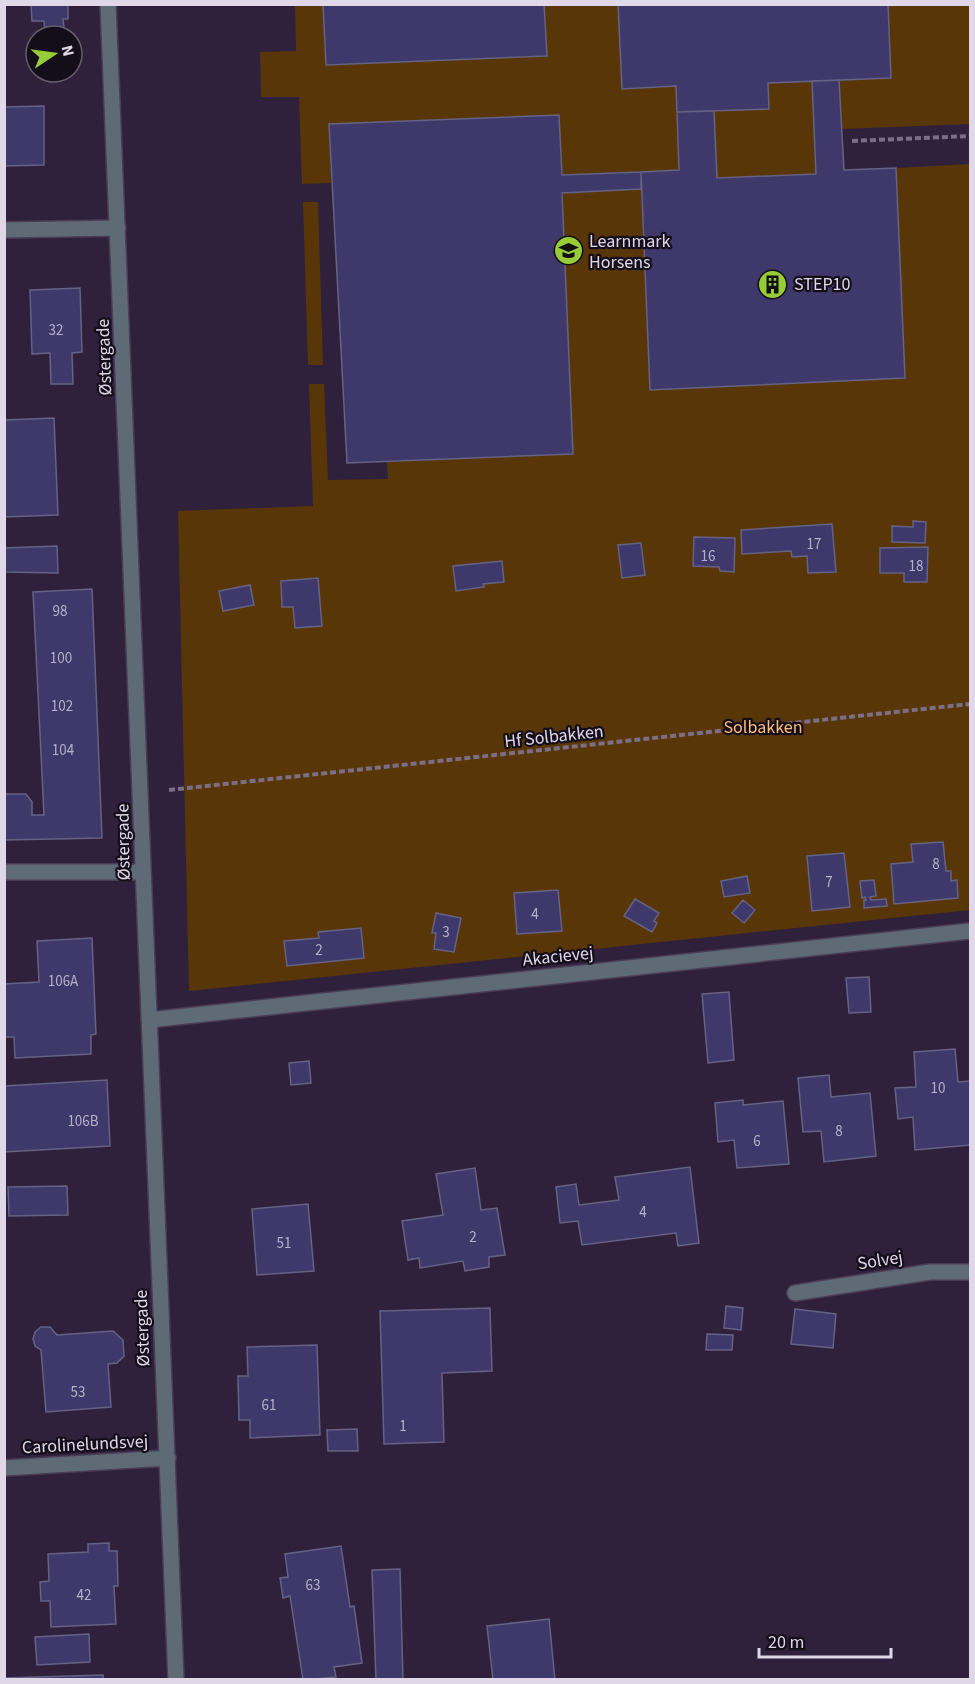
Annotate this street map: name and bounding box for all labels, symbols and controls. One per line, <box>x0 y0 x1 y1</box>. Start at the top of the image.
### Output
north arrow <box>24 24 84 84</box>
text: N <box>56 43 80 59</box>
place label: Learnmark Horsens <box>589 229 671 275</box>
school or university icon: Learnmark Horsens <box>552 235 584 267</box>
building icon: STEP10 <box>757 268 789 300</box>
place label: STEP10 <box>794 272 851 297</box>
street label: Østergade <box>91 318 118 396</box>
house number: 32 <box>49 320 63 341</box>
house number: 17 <box>807 534 821 555</box>
house number: 16 <box>701 546 715 567</box>
house number: 18 <box>909 556 923 577</box>
house number: 98 <box>53 601 67 622</box>
house number: 100 <box>50 648 72 669</box>
house number: 102 <box>51 696 73 717</box>
park label: Solbakken <box>723 715 803 740</box>
street label: Hf Solbakken <box>503 719 605 754</box>
house number: 104 <box>52 740 75 761</box>
street label: Østergade <box>110 803 137 881</box>
house number: 8 <box>932 854 940 875</box>
house number: 7 <box>825 872 833 893</box>
house number: 4 <box>531 904 539 925</box>
house number: 3 <box>442 922 450 943</box>
house number: 2 <box>315 940 323 961</box>
street label: Akacievej <box>521 940 595 973</box>
house number: 106A <box>48 971 79 992</box>
house number: 10 <box>931 1078 945 1099</box>
house number: 106B <box>67 1111 99 1132</box>
house number: 8 <box>835 1121 843 1142</box>
house number: 6 <box>753 1131 761 1152</box>
house number: 4 <box>639 1202 647 1223</box>
house number: 2 <box>469 1227 477 1248</box>
house number: 51 <box>277 1233 291 1254</box>
street label: Solvej <box>856 1245 905 1276</box>
street label: Østergade <box>129 1289 156 1367</box>
house number: 53 <box>71 1382 85 1403</box>
house number: 61 <box>262 1395 276 1416</box>
house number: 1 <box>399 1416 407 1437</box>
street label: Carolinelundsvej <box>21 1429 149 1460</box>
house number: 63 <box>306 1575 320 1596</box>
house number: 42 <box>77 1585 91 1606</box>
scale bar <box>759 1621 891 1659</box>
text: 20 m <box>768 1630 804 1655</box>

